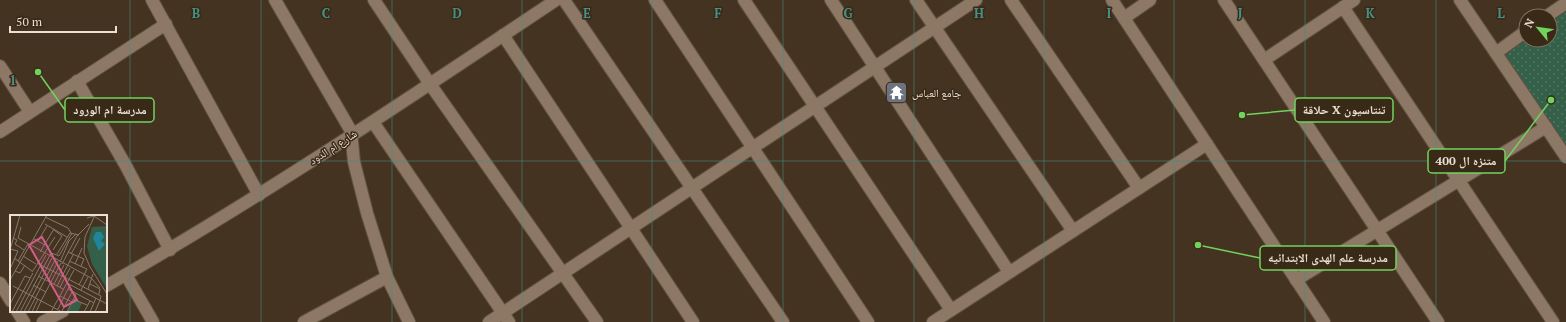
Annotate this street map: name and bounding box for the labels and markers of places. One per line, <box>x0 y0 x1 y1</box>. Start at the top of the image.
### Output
temple icon: جامع العباس <box>884 80 910 106</box>
place label: جامع العباس <box>912 86 961 100</box>
callout: مدرسة ام الورود <box>65 98 154 122</box>
callout: حلاقة X تنتاسيون <box>1295 98 1393 122</box>
callout: متنزه ال 400 <box>1428 149 1505 173</box>
callout: مدرسة علم الهدى الابتدائيه <box>1260 246 1396 270</box>

